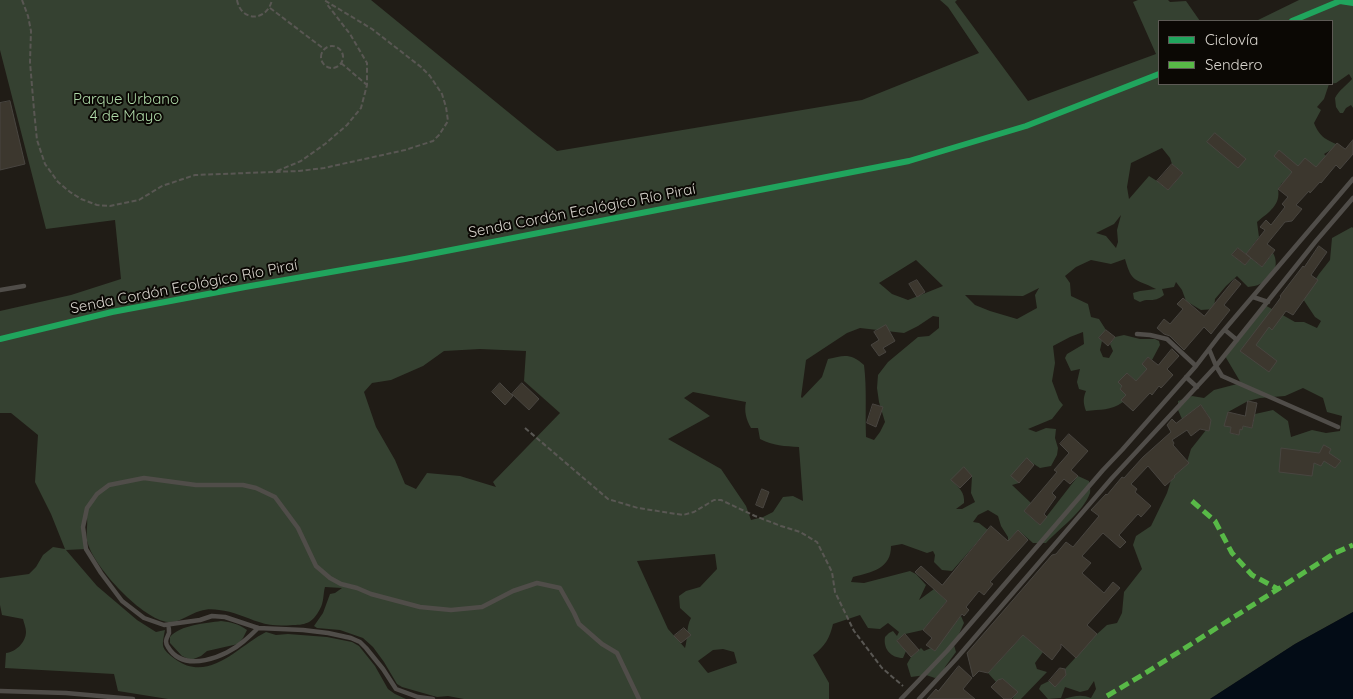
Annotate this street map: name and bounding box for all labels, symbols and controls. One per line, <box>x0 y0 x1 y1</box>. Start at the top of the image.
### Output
legend <box>1158 20 1333 85</box>
text: Ciclovía <box>1205 30 1258 49</box>
text: Sendero <box>1205 55 1263 74</box>
park label: Parque Urbano 4 de Mayo <box>73 90 179 125</box>
street label: Senda Cordón Ecológico Río Piraí <box>467 180 697 242</box>
street label: Senda Cordón Ecológico Río Piraí <box>69 256 299 318</box>

